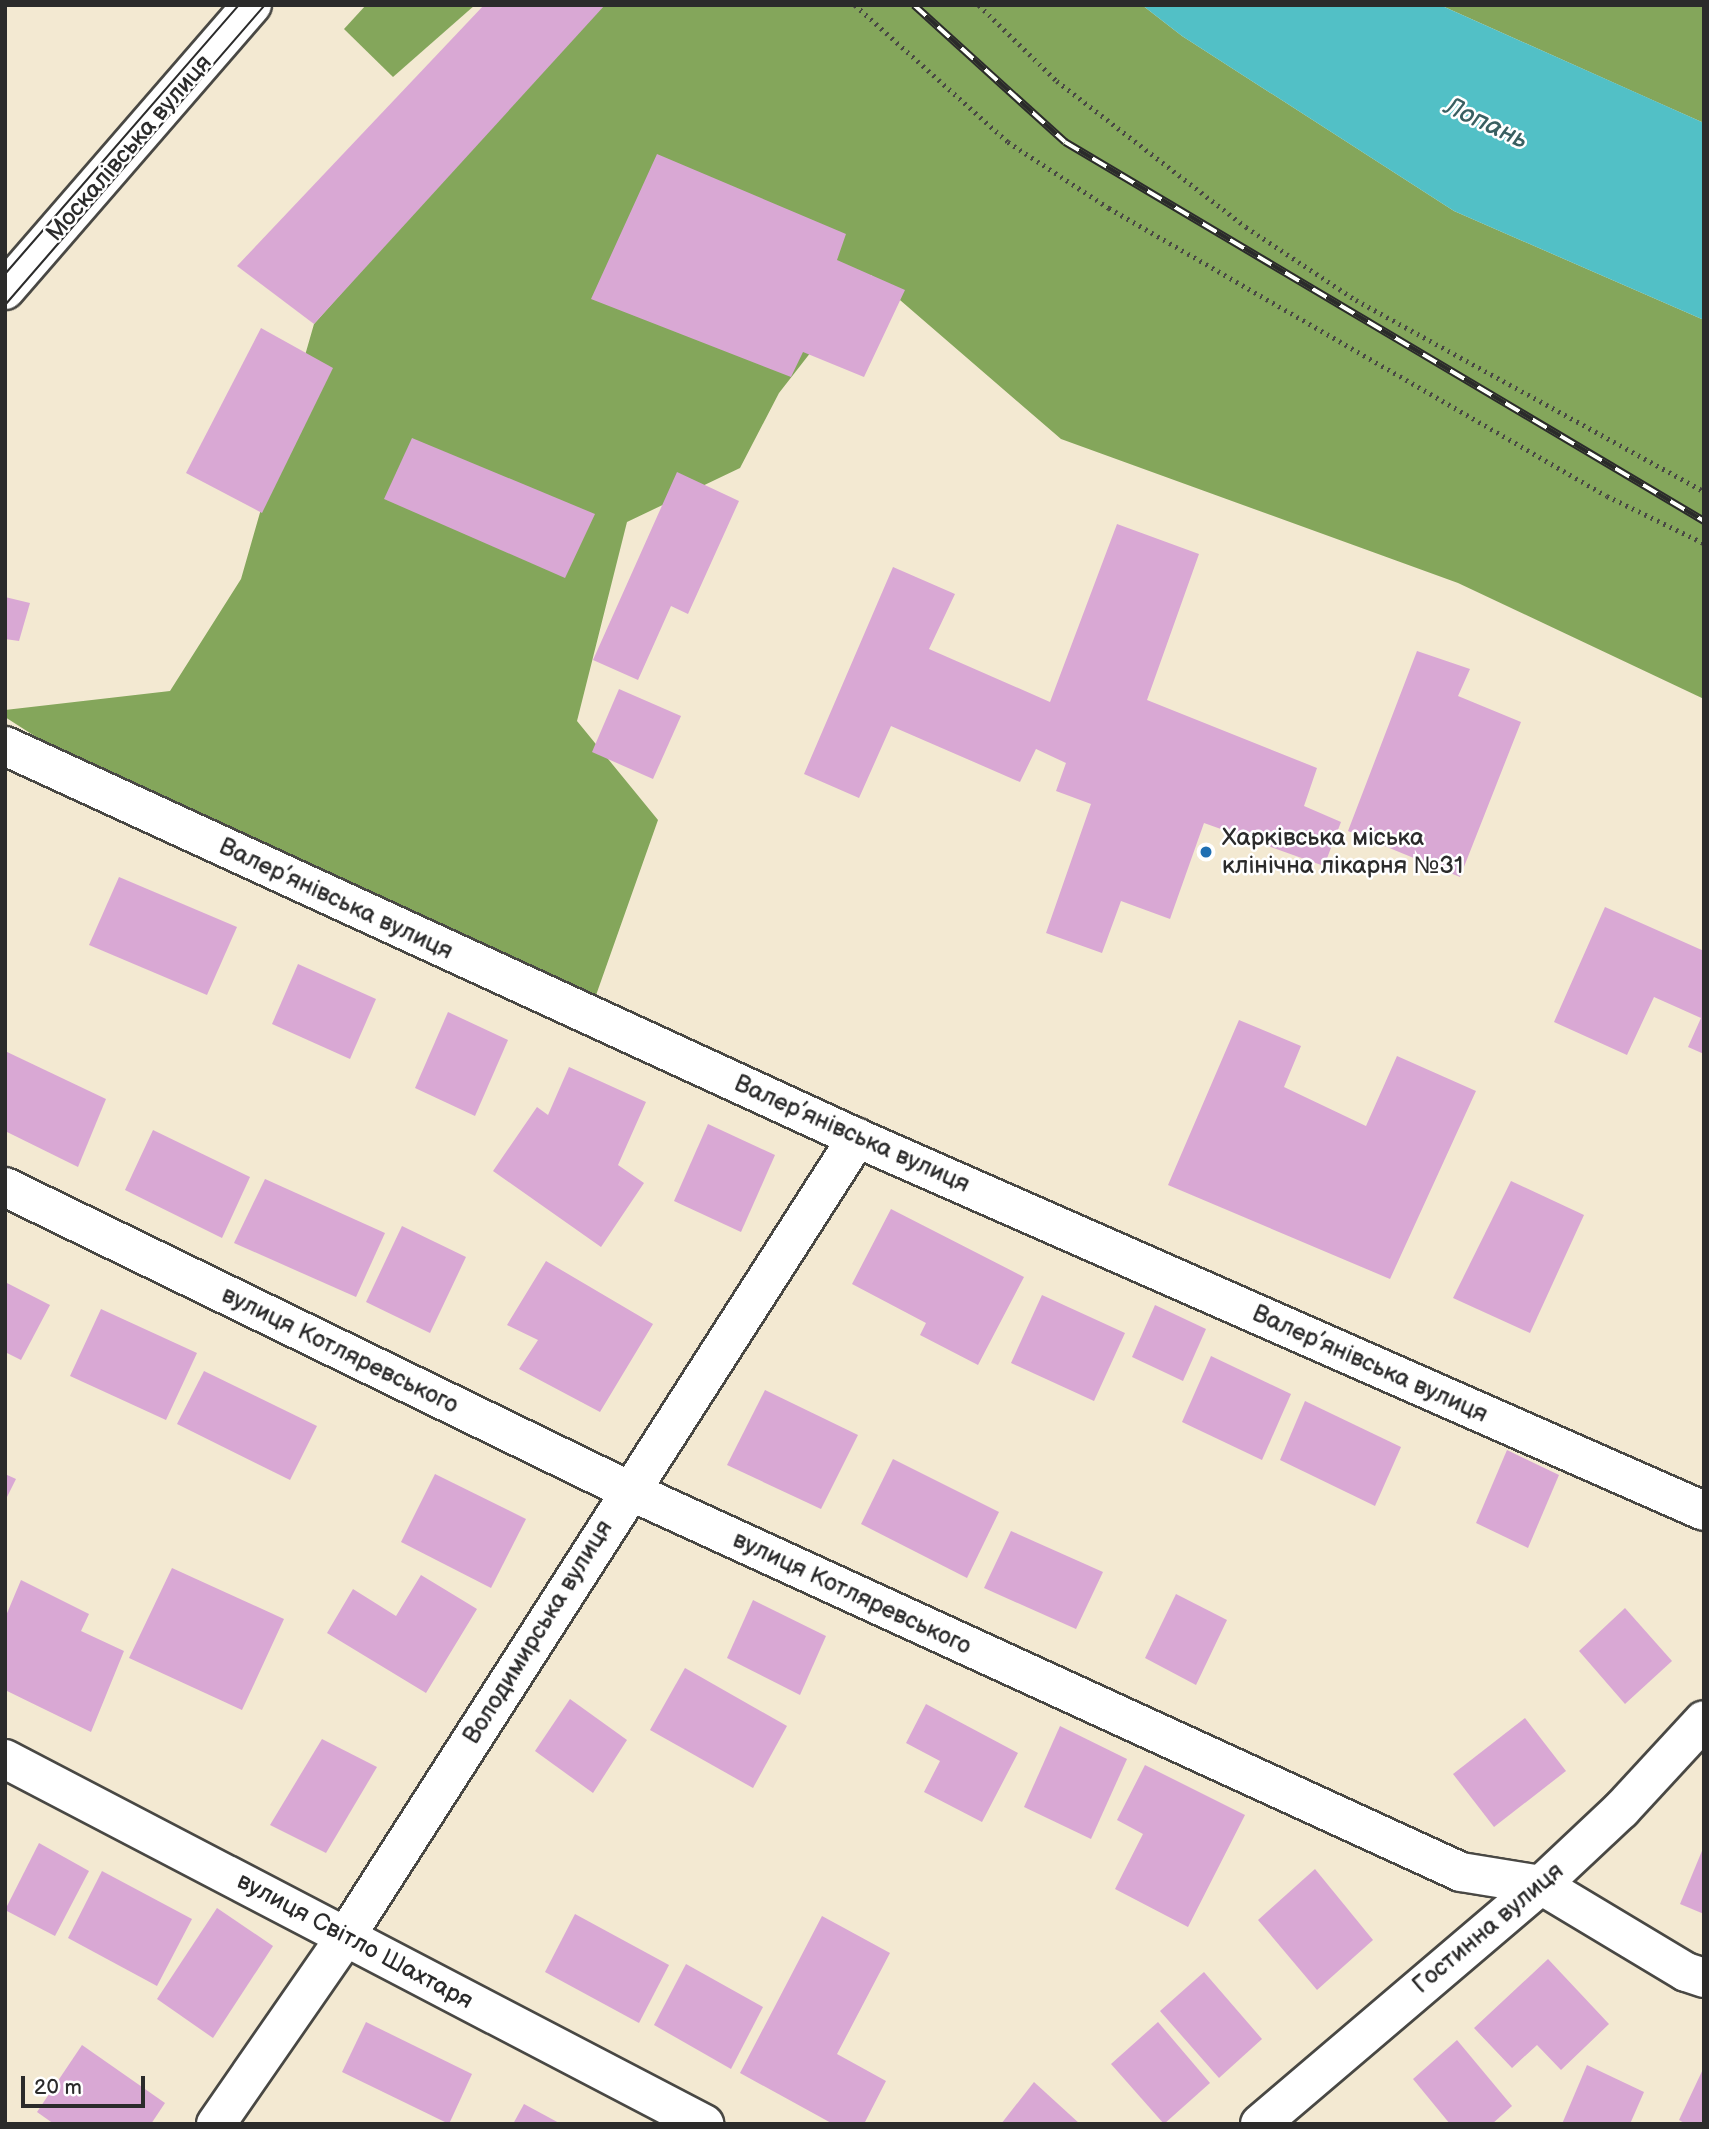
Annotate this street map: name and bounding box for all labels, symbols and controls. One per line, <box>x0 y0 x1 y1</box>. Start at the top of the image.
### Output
street label: Москалівська вулиця <box>40 49 218 247</box>
water label: Лопань <box>1439 91 1533 157</box>
place label: Харківська міська клінічна лікарня №31 <box>1222 824 1463 880</box>
street label: Валер’янівська вулиця <box>215 832 457 966</box>
marker: Харківська міська клінічна лікарня №31 <box>1196 842 1216 862</box>
street label: Валер’янівська вулиця <box>730 1069 974 1199</box>
street label: вулиця Котляревського <box>217 1280 463 1420</box>
street label: Валер’янівська вулиця <box>1248 1299 1492 1429</box>
street label: Володимирська вулиця <box>457 1515 619 1749</box>
street label: вулиця Котляревського <box>728 1525 976 1661</box>
street label: Гостинна вулиця <box>1407 1857 1569 1999</box>
street label: вулиця Світло Шахтаря <box>232 1867 478 2015</box>
scale bar <box>24 2062 149 2106</box>
text: 20 m <box>34 2075 82 2100</box>

